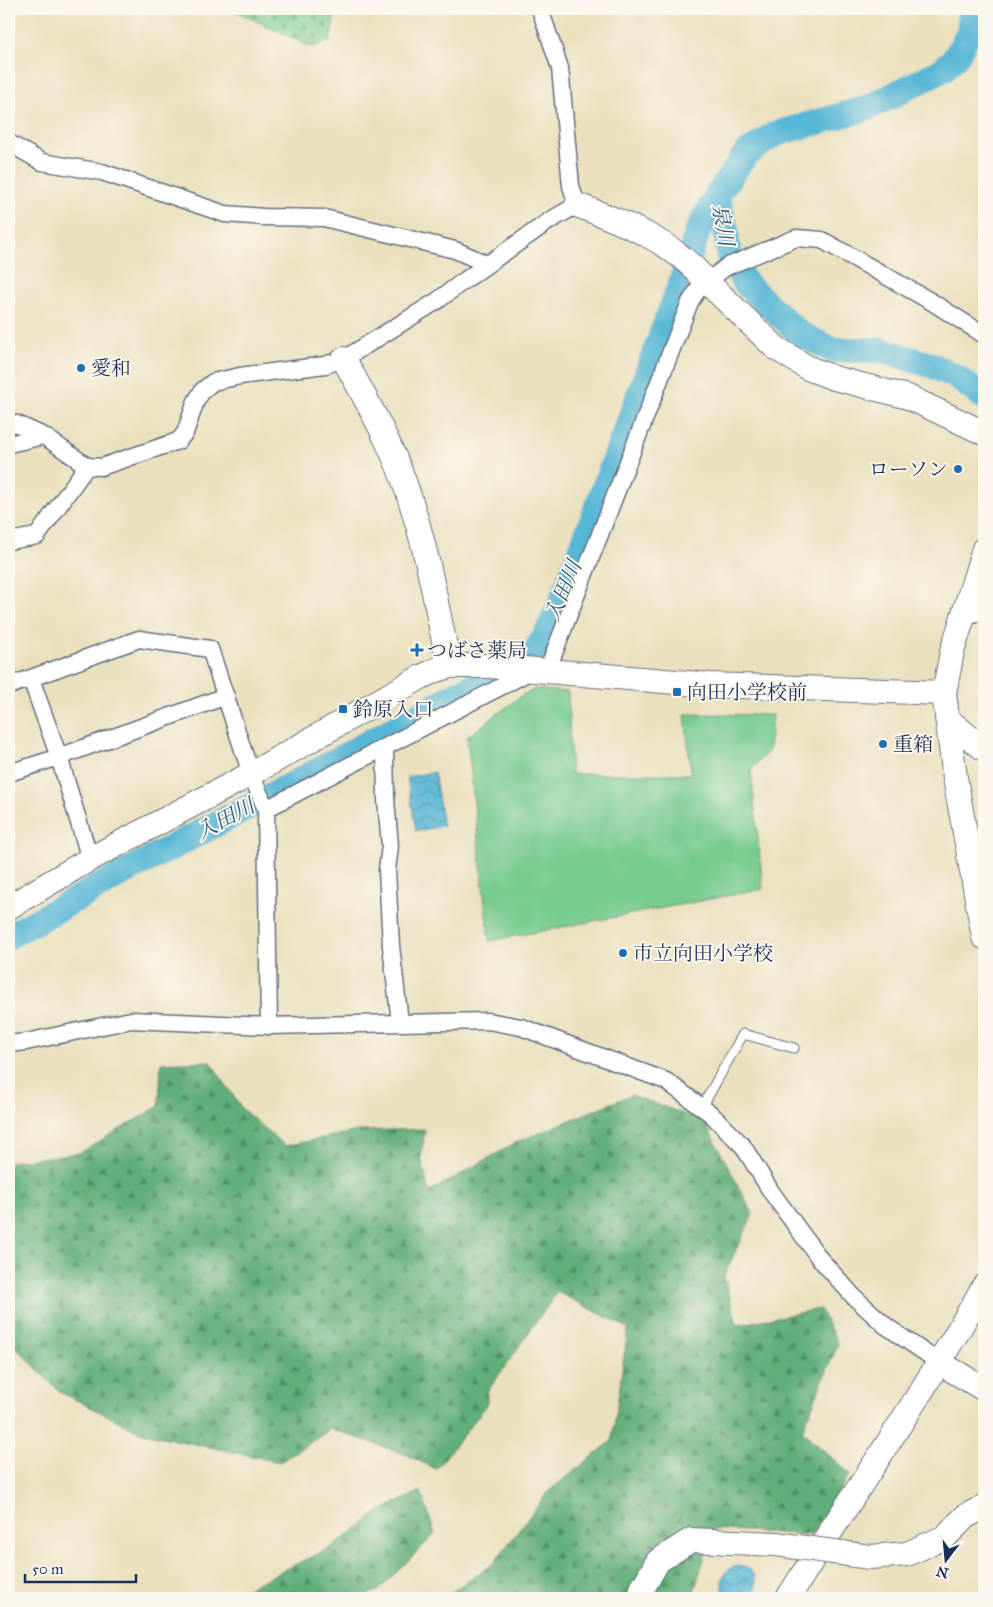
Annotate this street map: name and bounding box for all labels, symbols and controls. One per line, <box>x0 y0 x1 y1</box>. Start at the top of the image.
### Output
water label: 泉川 <box>707 202 740 250</box>
place label: 愛和 <box>91 356 131 380</box>
marker: 愛和 <box>75 362 87 374</box>
place label: ローソン <box>869 457 948 481</box>
marker: ローソン <box>952 463 964 475</box>
water label: 入田川 <box>539 555 588 625</box>
place label: つばさ薬局 <box>427 638 527 662</box>
marker: つばさ薬局 <box>411 644 423 656</box>
place label: 向田小学校前 <box>687 680 807 704</box>
marker: 向田小学校前 <box>671 686 683 698</box>
place label: 鈴原入口 <box>353 697 433 721</box>
marker: 鈴原入口 <box>337 703 349 715</box>
place label: 重箱 <box>893 732 933 756</box>
marker: 重箱 <box>877 738 889 750</box>
water label: 入田川 <box>191 792 261 845</box>
place label: 市立向田小学校 <box>633 941 773 965</box>
marker: 市立向田小学校 <box>617 947 629 959</box>
north arrow <box>920 1534 970 1584</box>
scale bar <box>25 1552 136 1584</box>
text: 50 m <box>32 1560 64 1578</box>
text: N <box>934 1562 951 1582</box>

